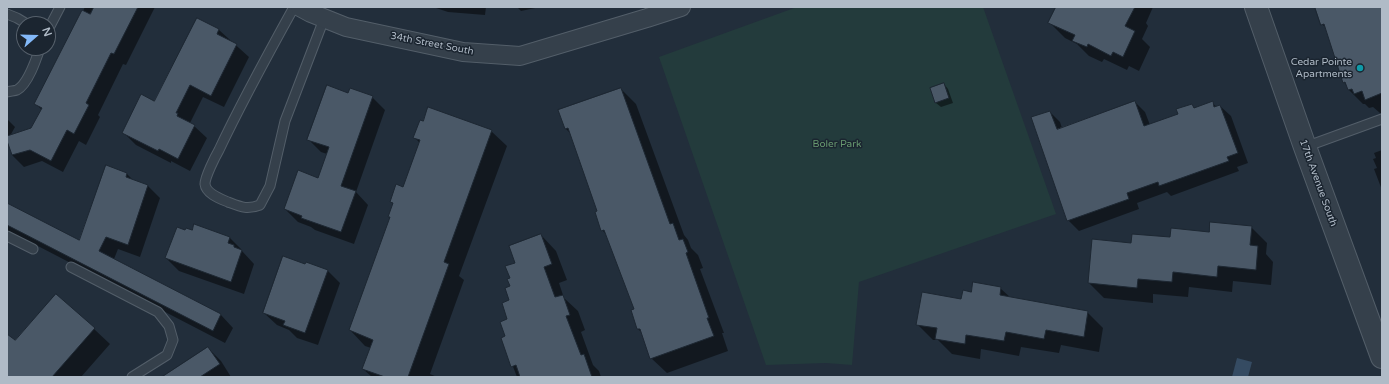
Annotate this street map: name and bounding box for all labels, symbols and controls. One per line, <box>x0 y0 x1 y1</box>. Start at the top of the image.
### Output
north arrow <box>16 16 56 56</box>
text: N <box>39 26 54 38</box>
street label: 34th Street South <box>389 30 475 58</box>
place label: Cedar Pointe Apartments <box>1291 56 1352 80</box>
marker: Cedar Pointe Apartments <box>1355 63 1365 73</box>
park label: Boler Park <box>813 138 861 150</box>
street label: 17th Avenue South <box>1297 138 1339 228</box>

